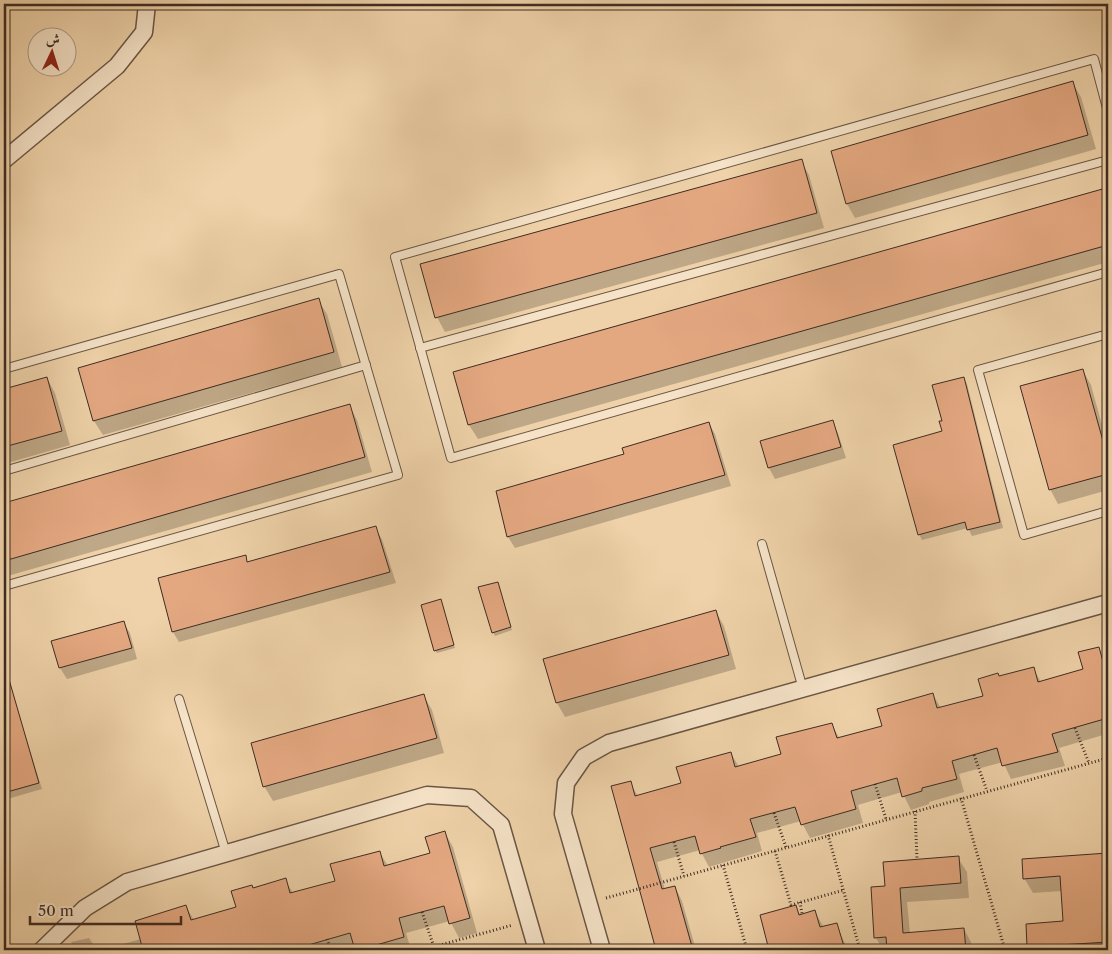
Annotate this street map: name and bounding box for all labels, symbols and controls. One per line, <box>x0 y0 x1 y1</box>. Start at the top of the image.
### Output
north arrow <box>28 28 78 78</box>
text: ش <box>45 30 61 49</box>
scale bar <box>30 894 181 926</box>
text: 50 m <box>38 901 74 920</box>

